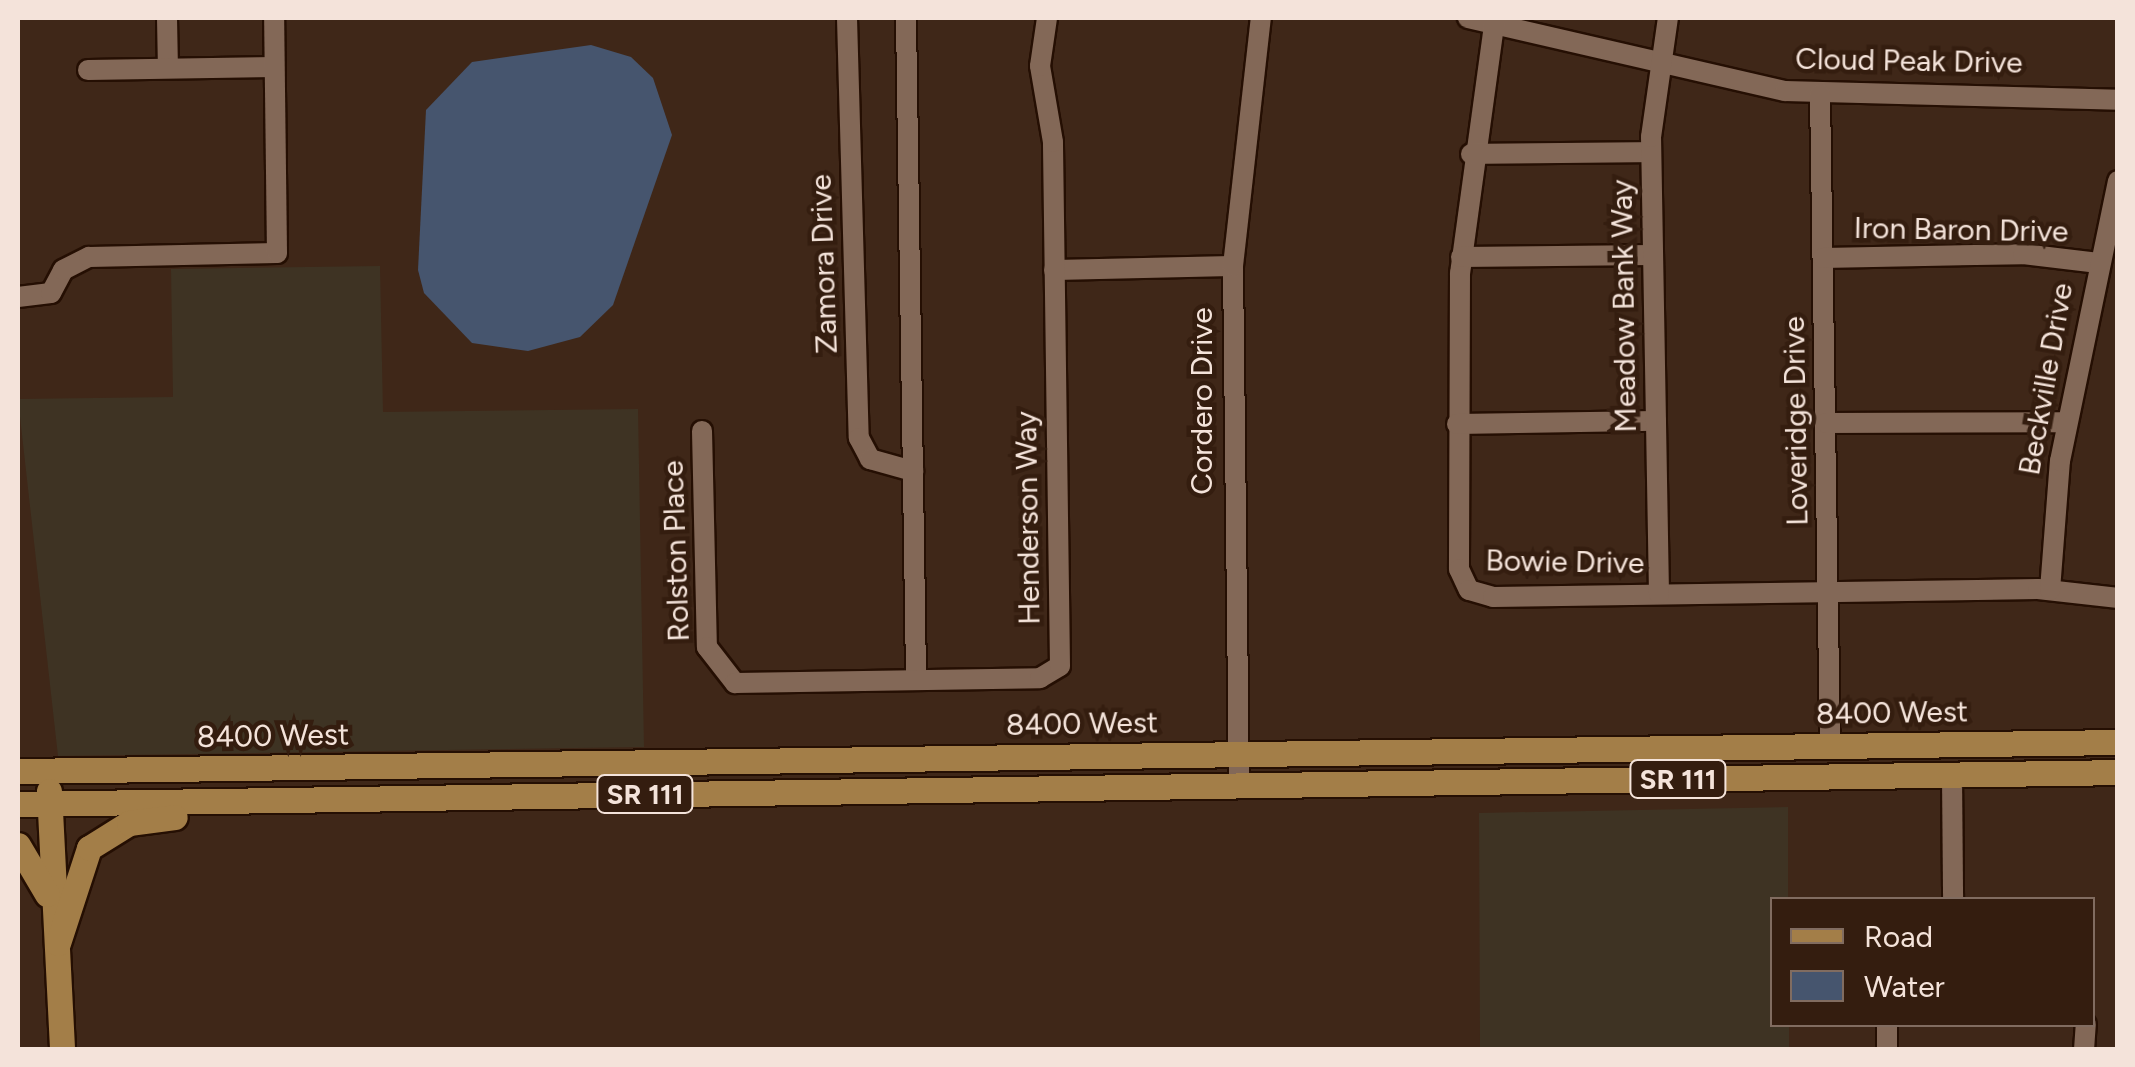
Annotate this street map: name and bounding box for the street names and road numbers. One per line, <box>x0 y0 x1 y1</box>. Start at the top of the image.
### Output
street label: Cloud Peak Drive <box>1795 41 2023 81</box>
street label: Zamora Drive <box>803 174 845 354</box>
street label: Meadow Bank Way <box>1604 179 1644 433</box>
street label: Iron Baron Drive <box>1853 210 2069 250</box>
street label: Beckville Drive <box>2011 280 2081 478</box>
street label: Cordero Drive <box>1184 307 1220 495</box>
street label: Loveridge Drive <box>1776 316 1816 526</box>
street label: Henderson Way <box>1008 411 1048 625</box>
street label: Rolston Place <box>655 460 697 642</box>
street label: Bowie Drive <box>1485 543 1645 581</box>
street label: 8400 West <box>1816 694 1968 732</box>
street label: 8400 West <box>1006 705 1158 743</box>
street label: 8400 West <box>197 717 349 755</box>
road number: SR 111 <box>1628 756 1728 802</box>
road number: SR 111 <box>595 771 695 817</box>

